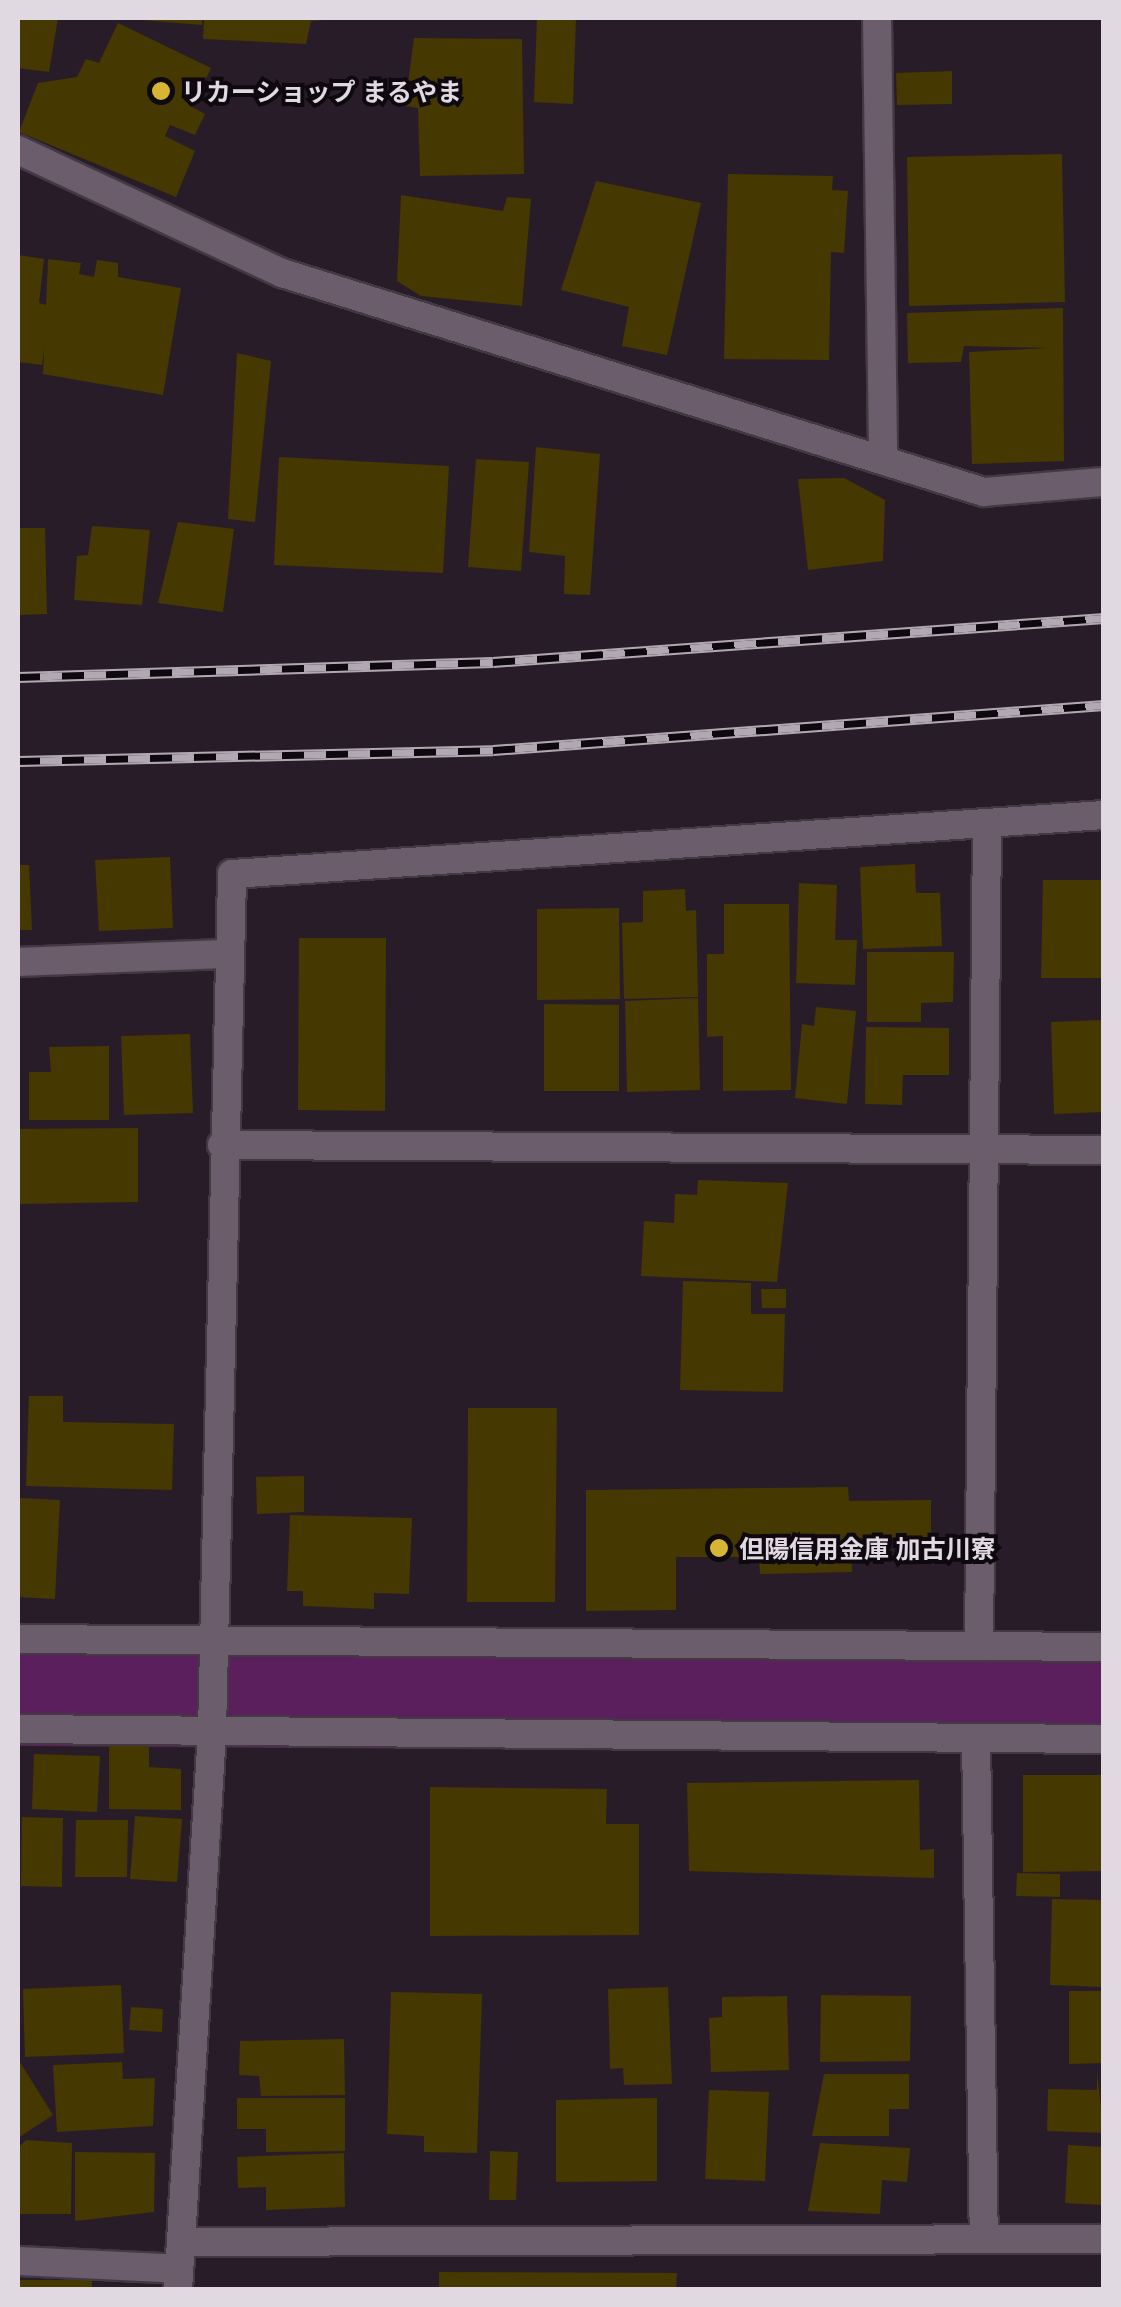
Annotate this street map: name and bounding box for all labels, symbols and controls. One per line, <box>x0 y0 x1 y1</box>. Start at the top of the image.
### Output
place label: リカーショップ まるやま <box>181 76 462 106</box>
marker: リカーショップ まるやま <box>150 80 172 102</box>
place label: 但陽信用金庫 加古川寮 <box>739 1533 995 1563</box>
marker: 但陽信用金庫 加古川寮 <box>708 1537 730 1559</box>

